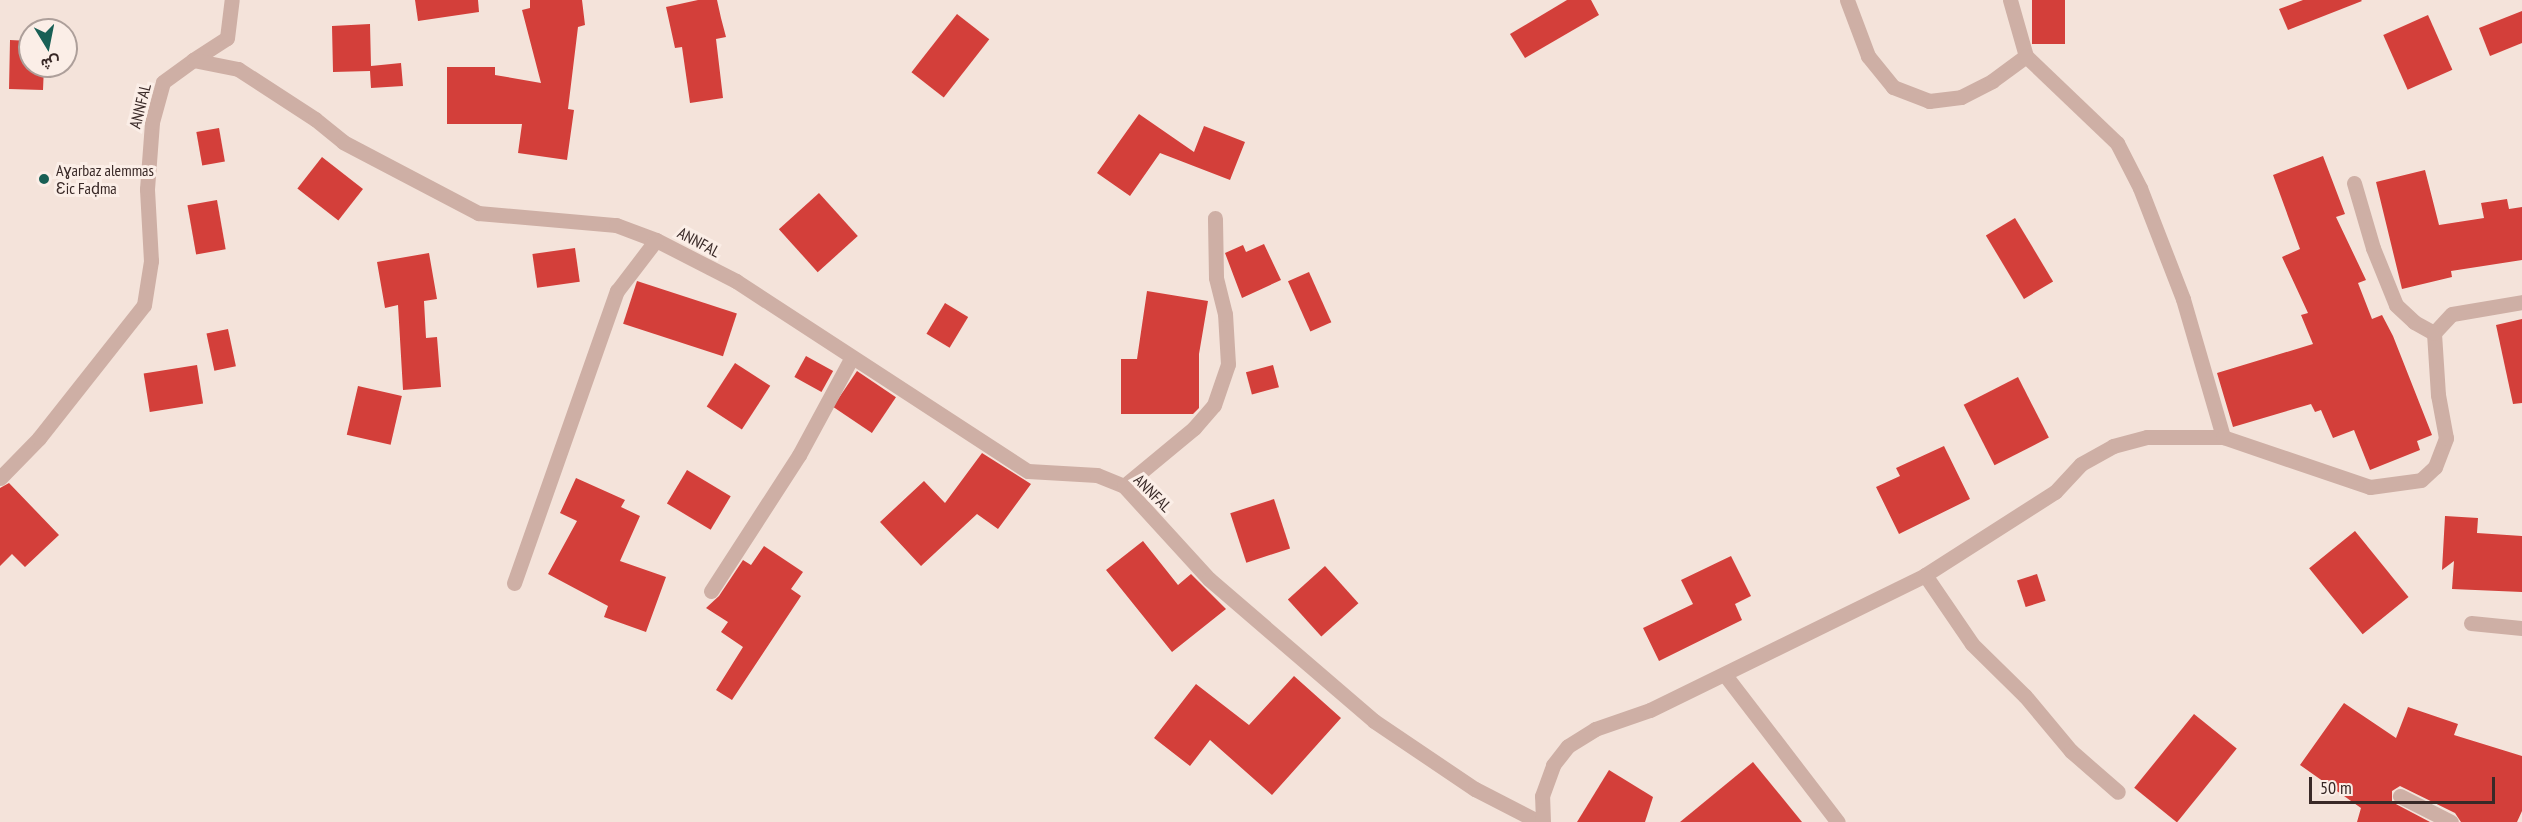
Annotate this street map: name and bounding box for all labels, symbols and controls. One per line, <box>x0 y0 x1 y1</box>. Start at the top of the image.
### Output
north arrow <box>18 18 78 78</box>
text: ش <box>40 52 62 75</box>
street label: ANNFAL <box>125 82 155 130</box>
place label: Aɣarbaz alemmas Ɛic Faḍma <box>56 160 154 198</box>
marker: Aɣarbaz alemmas Ɛic Faḍma <box>37 172 51 186</box>
street label: ANNFAL <box>674 223 724 261</box>
street label: ANNFAL <box>1130 470 1176 516</box>
scale bar <box>2312 765 2498 803</box>
text: 50 m <box>2320 776 2352 799</box>

